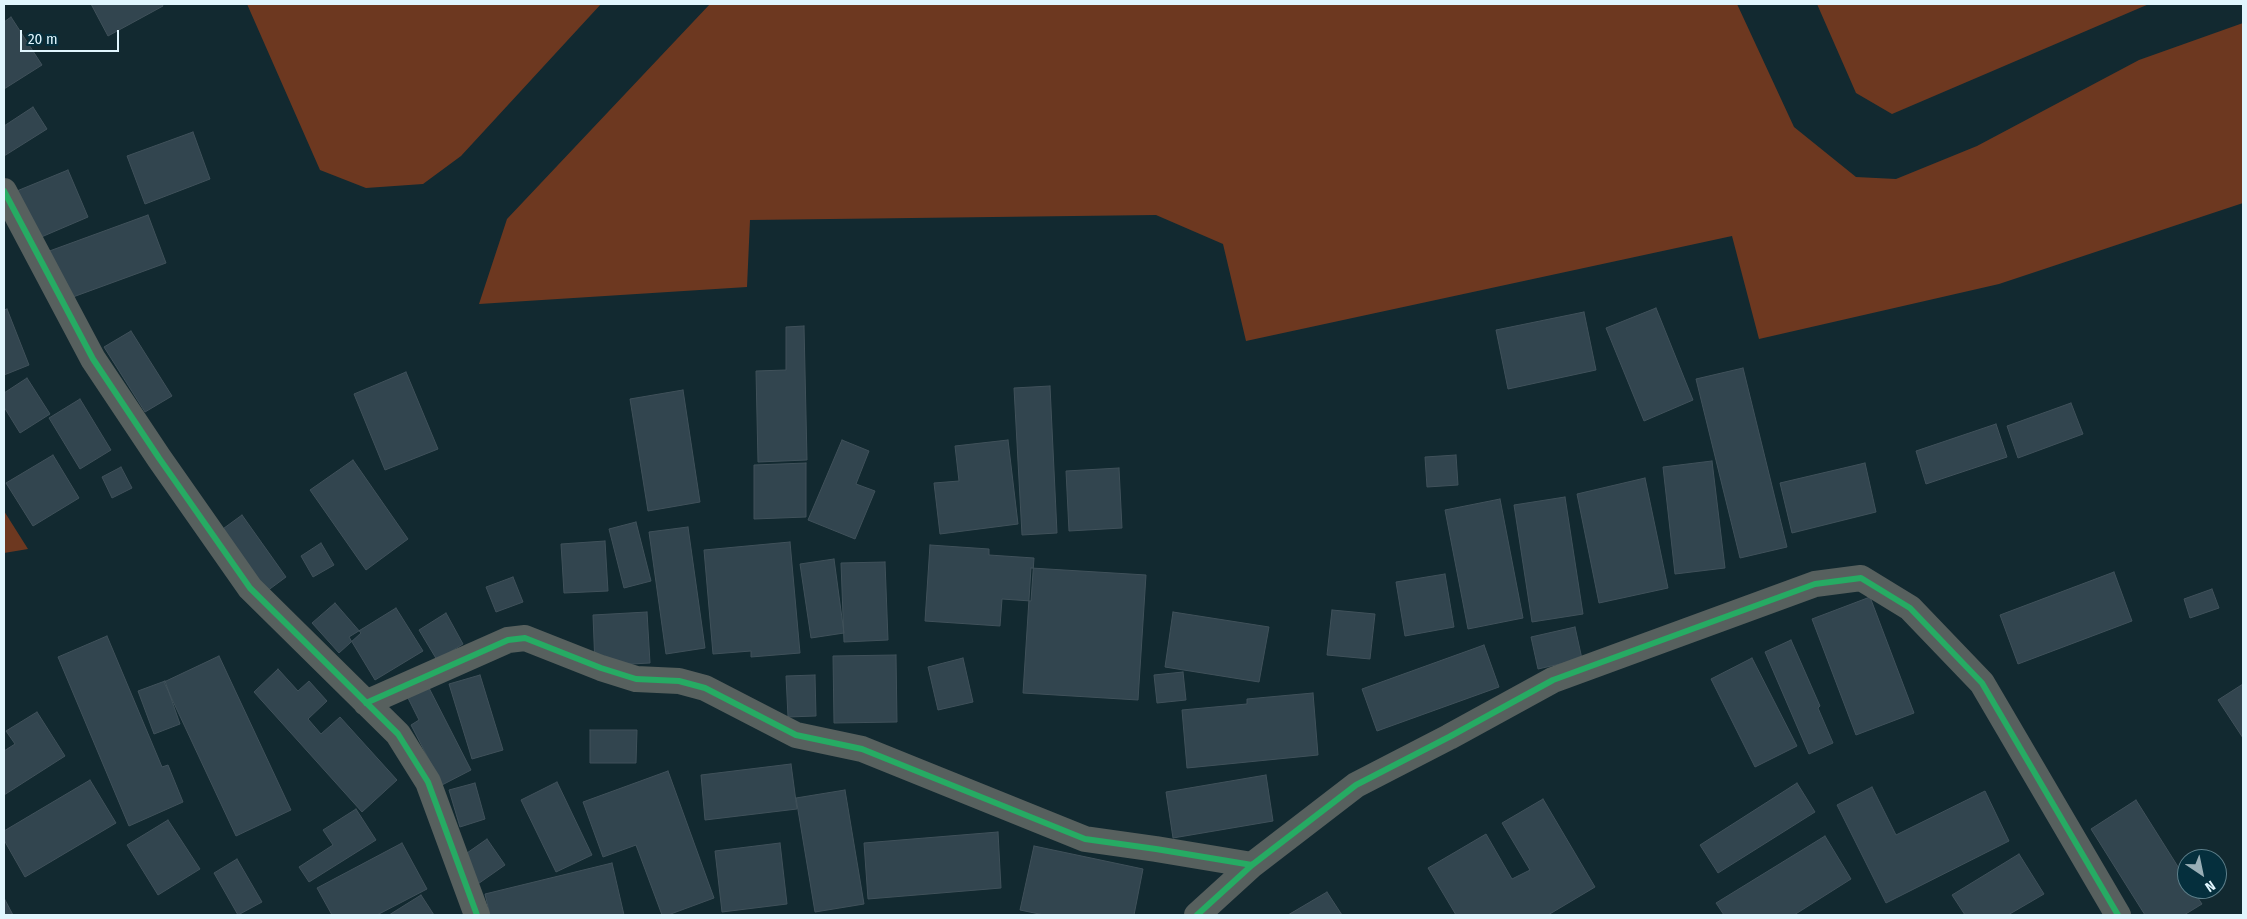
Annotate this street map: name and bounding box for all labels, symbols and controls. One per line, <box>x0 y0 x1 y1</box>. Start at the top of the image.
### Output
scale bar <box>22 20 121 52</box>
text: 20 m <box>28 30 58 48</box>
north arrow <box>2177 849 2227 899</box>
text: N <box>2202 877 2218 895</box>

